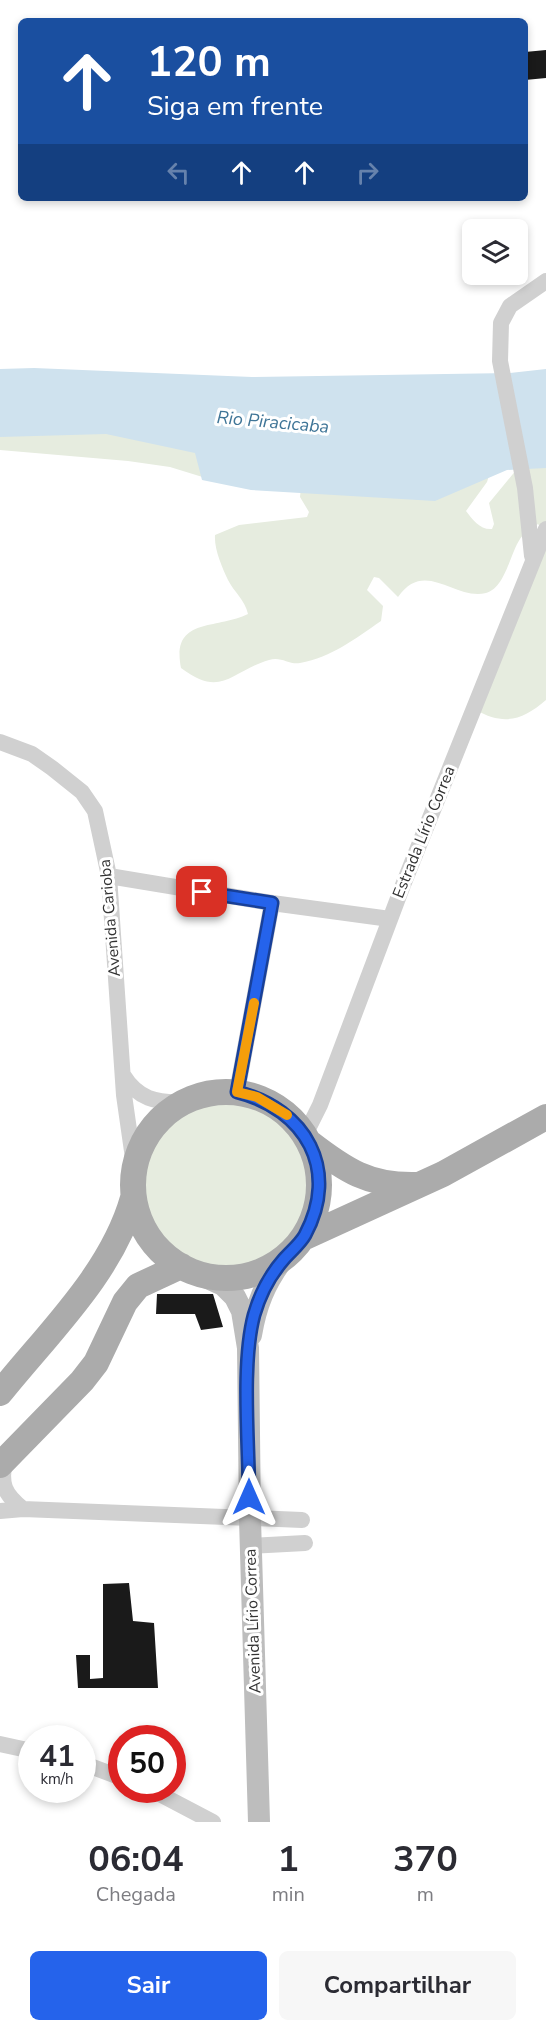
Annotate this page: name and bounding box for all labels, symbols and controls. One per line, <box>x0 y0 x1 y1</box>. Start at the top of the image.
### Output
text: 120 m <box>147 34 271 91</box>
icon: ahead <box>48 42 126 120</box>
text: Siga em frente <box>147 88 323 125</box>
icon: left <box>162 156 195 189</box>
icon: ahead <box>225 156 258 189</box>
icon: ahead <box>288 156 321 189</box>
icon: right <box>351 156 384 189</box>
map controls <box>462 219 528 285</box>
button: layers <box>462 219 528 285</box>
water label: Rio Piracicaba <box>216 405 330 439</box>
street label: Estrada Lírio Correa <box>387 763 461 901</box>
street label: Avenida Carioba <box>94 858 126 978</box>
pin <box>176 866 227 917</box>
icon: arrive <box>185 875 218 908</box>
position arrow <box>217 1465 281 1529</box>
street label: Avenida Lírio Correa <box>239 1548 267 1694</box>
speed limit sign: 50 <box>108 1725 186 1803</box>
text: 41 <box>39 1736 75 1777</box>
text: km/h <box>40 1769 74 1789</box>
text: 06:04 <box>88 1835 184 1884</box>
text: 1 <box>277 1835 299 1884</box>
text: 370 <box>393 1835 458 1884</box>
text: Chegada <box>96 1881 176 1908</box>
text: min <box>272 1881 305 1908</box>
text: m <box>417 1881 434 1908</box>
button: Sair <box>30 1951 267 2020</box>
button: Compartilhar <box>279 1951 516 2020</box>

